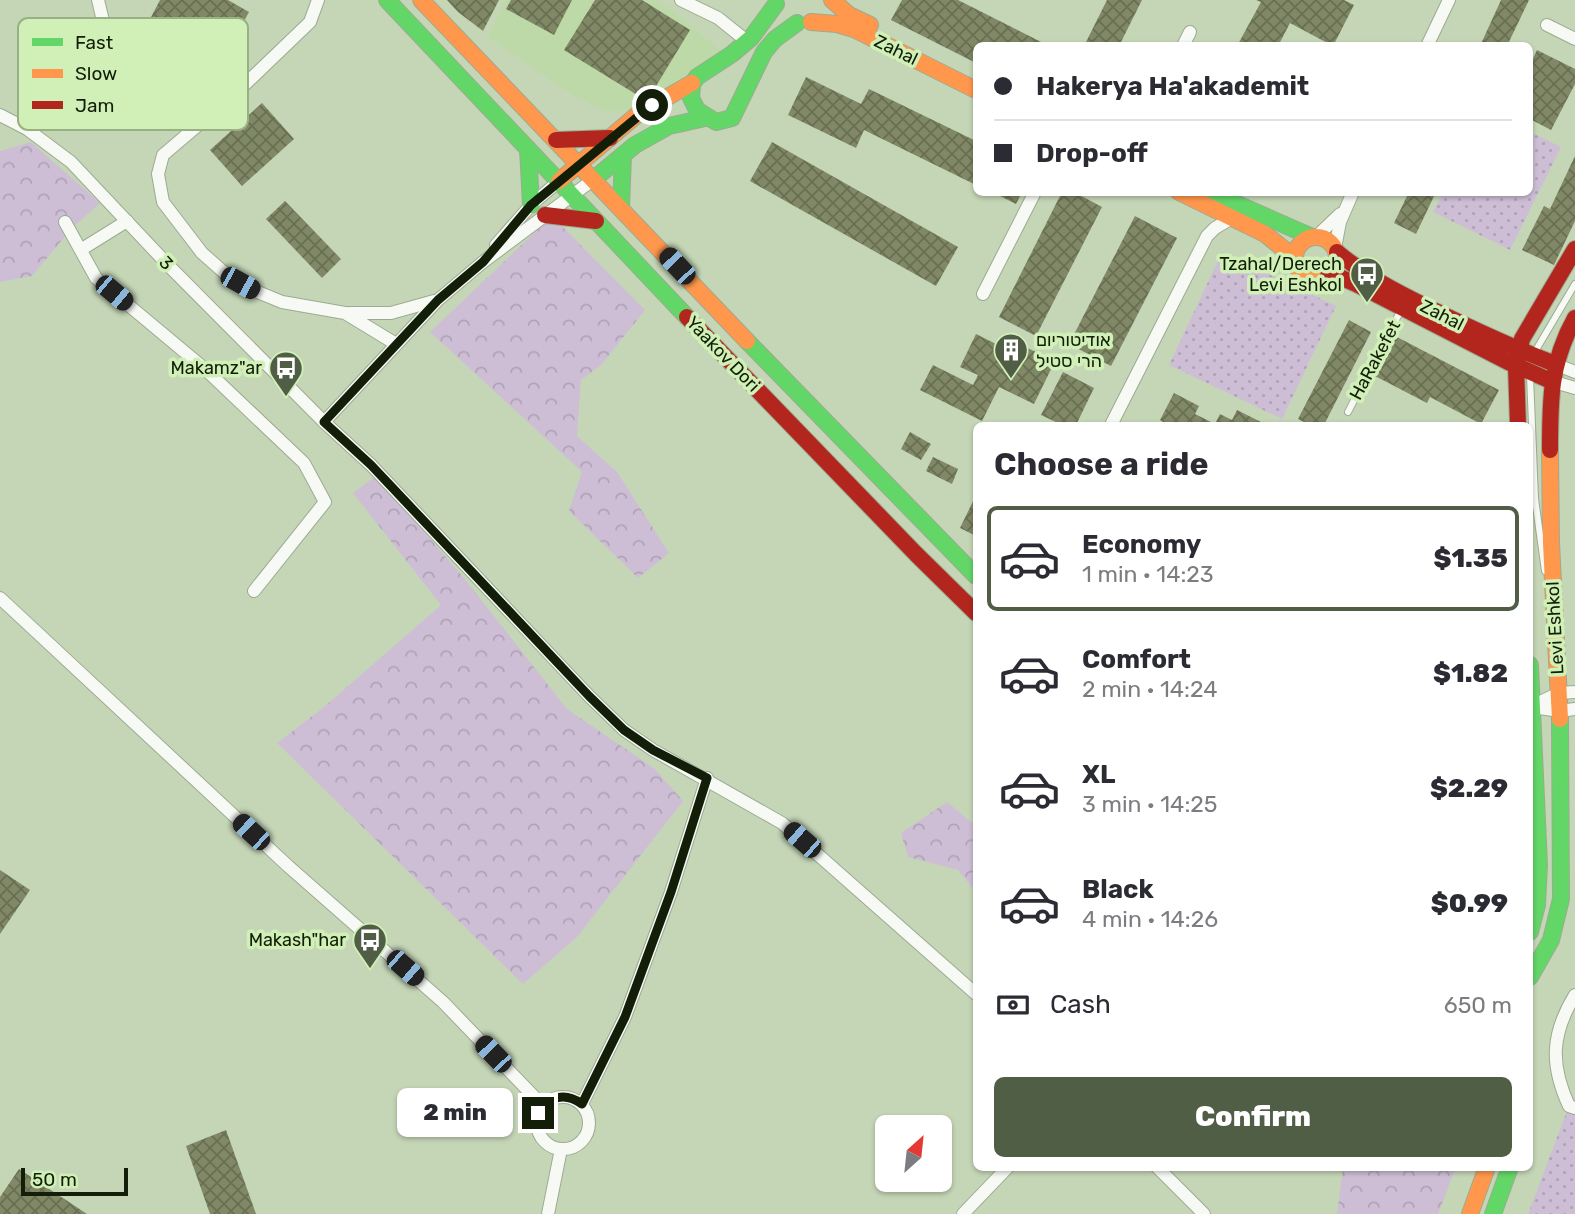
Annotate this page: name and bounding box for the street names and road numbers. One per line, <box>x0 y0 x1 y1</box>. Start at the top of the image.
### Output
street label: Zahal <box>870 30 922 70</box>
street label: 3 <box>154 251 178 275</box>
street label: Zahal <box>1417 295 1467 335</box>
street label: Yaakov Dori <box>682 312 764 396</box>
street label: HaRakefet <box>1345 316 1405 404</box>
street label: Levi Eshkol <box>1542 581 1568 675</box>

